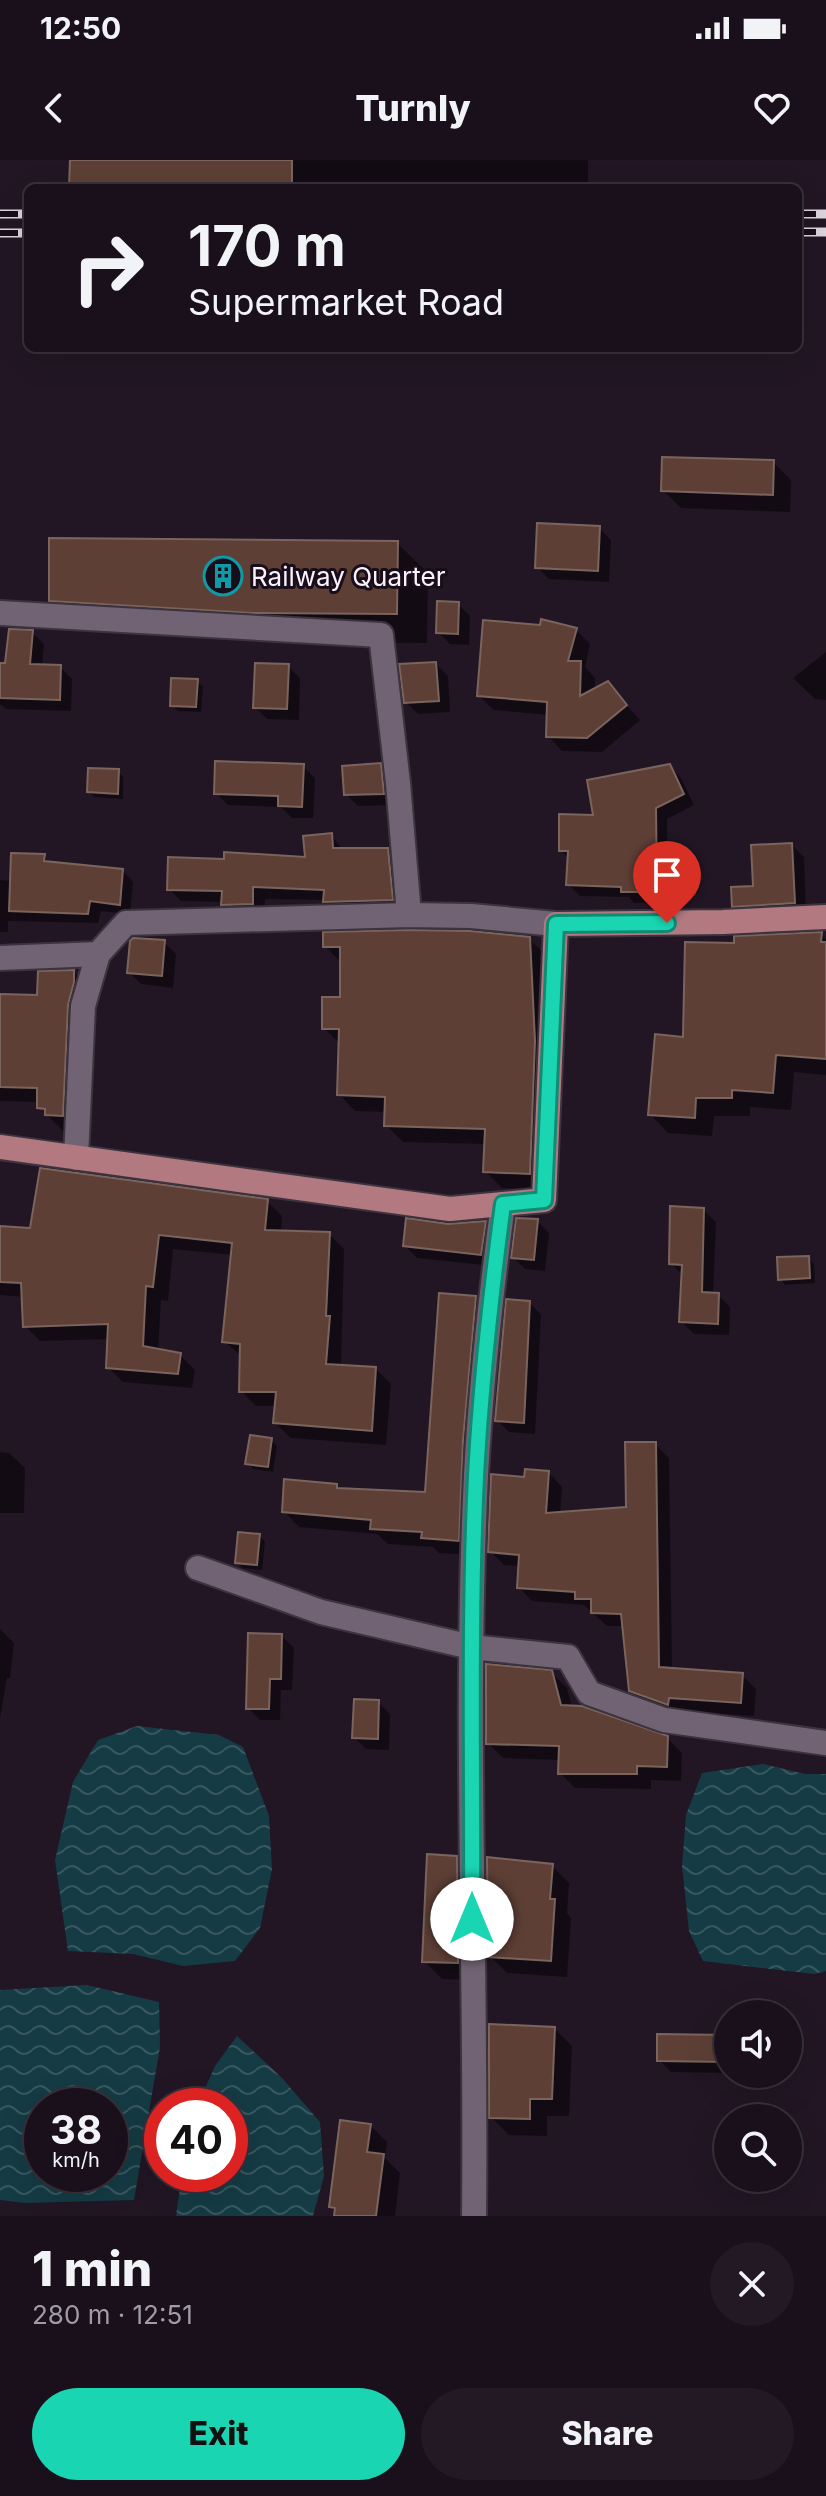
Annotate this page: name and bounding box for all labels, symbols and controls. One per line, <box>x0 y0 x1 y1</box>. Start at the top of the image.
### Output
text: 12:50 <box>40 10 121 46</box>
icon: back <box>32 86 76 130</box>
text: Turnly <box>355 86 471 130</box>
icon: heart <box>750 86 794 130</box>
text: 170 m <box>188 212 346 280</box>
icon: right <box>56 216 160 320</box>
text: Supermarket Road <box>188 280 504 324</box>
building icon: Railway Quarter <box>202 555 244 597</box>
place label: Railway Quarter <box>251 561 446 592</box>
pin <box>633 841 701 923</box>
icon: arrive <box>645 853 689 897</box>
position arrow <box>430 1877 514 1961</box>
map controls <box>714 2000 802 2192</box>
button: sound <box>714 2000 802 2088</box>
speed limit sign: 40 <box>144 2088 248 2192</box>
button: search <box>714 2104 802 2192</box>
text: 38 <box>50 2105 102 2154</box>
text: km/h <box>52 2148 100 2172</box>
text: 1 min <box>32 2239 152 2298</box>
button: close <box>710 2242 794 2326</box>
text: 280 m · 12:51 <box>32 2299 193 2330</box>
button: Exit <box>32 2388 405 2480</box>
button: Share <box>421 2388 794 2480</box>

